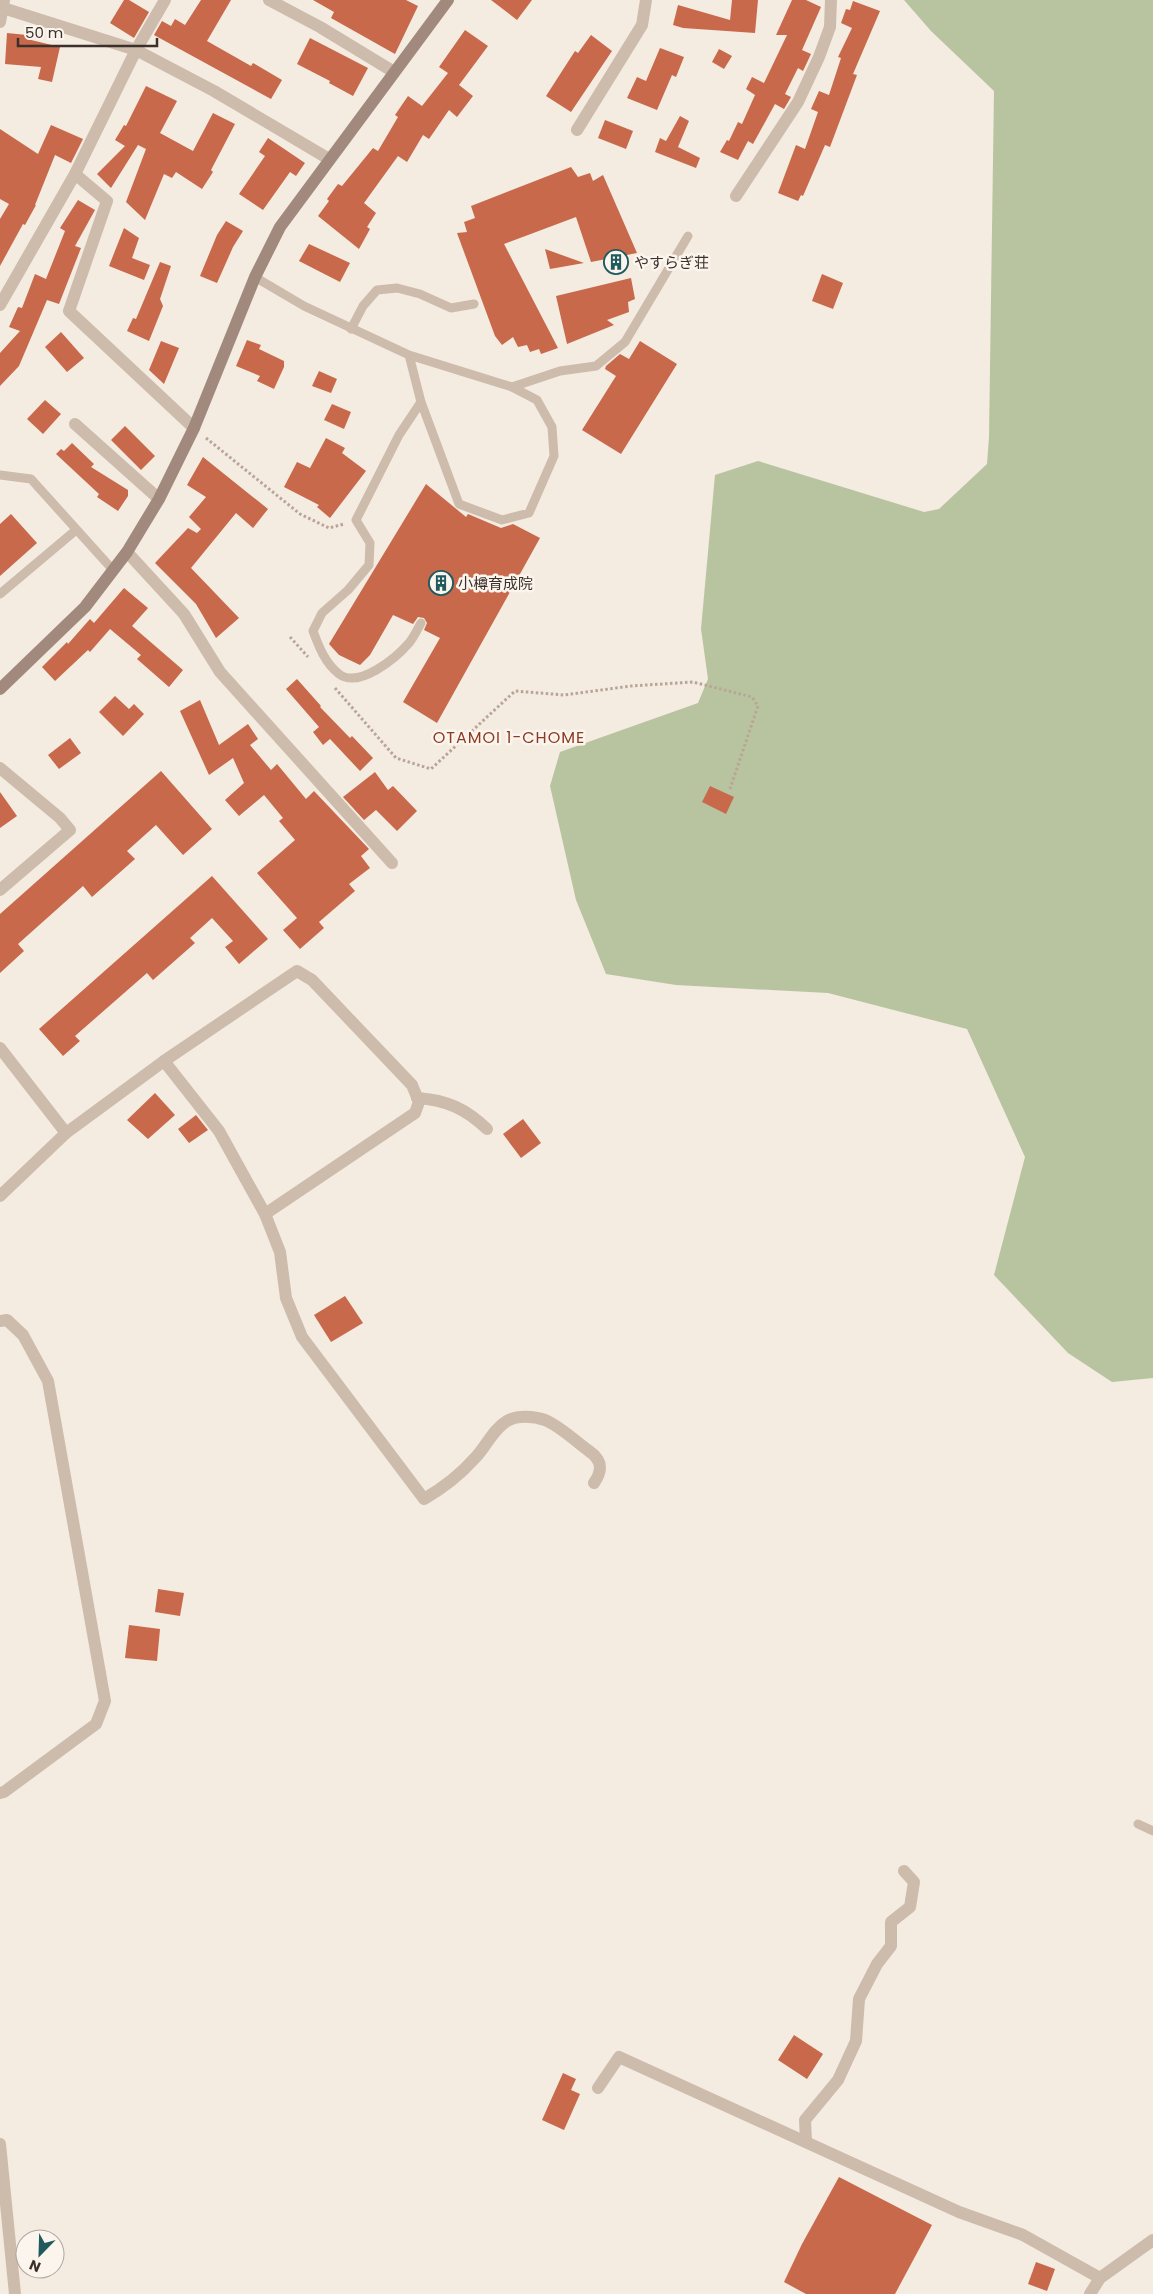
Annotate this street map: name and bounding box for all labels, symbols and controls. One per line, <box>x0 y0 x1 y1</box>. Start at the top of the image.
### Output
scale bar <box>18 15 156 47</box>
text: 50 m <box>25 22 63 43</box>
building icon: やすらぎ荘 <box>603 249 629 275</box>
place label: やすらぎ荘 <box>634 252 709 273</box>
building icon: 小樽育成院 <box>428 570 454 596</box>
place label: 小樽育成院 <box>458 573 533 594</box>
district label: OTAMOI 1-CHOME <box>433 726 585 749</box>
north arrow <box>15 2229 65 2279</box>
text: N <box>26 2255 44 2277</box>

